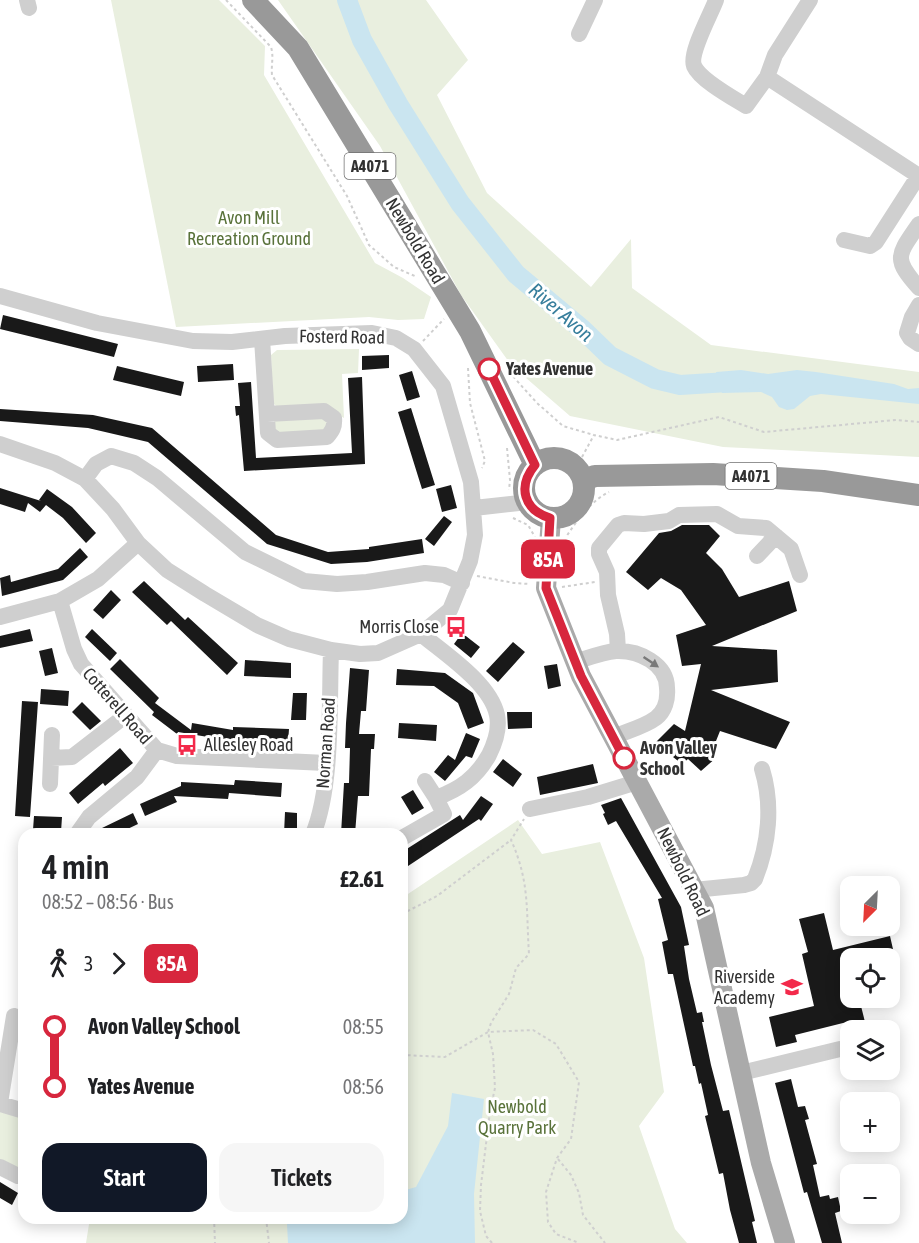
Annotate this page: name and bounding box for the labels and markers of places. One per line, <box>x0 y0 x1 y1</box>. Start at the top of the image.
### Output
marker: Yates Avenue <box>478 358 500 380</box>
place label: Yates Avenue <box>505 358 593 379</box>
bus stop icon: Morris Close <box>444 615 468 639</box>
place label: Morris Close <box>359 616 439 637</box>
bus stop icon: Allesley Road <box>175 733 199 757</box>
place label: Allesley Road <box>204 734 294 755</box>
place label: Avon Valley School <box>639 737 718 779</box>
marker: Avon Valley School <box>613 747 635 769</box>
place label: Riverside Academy <box>714 966 775 1008</box>
school or university icon: Riverside Academy <box>780 975 804 999</box>

